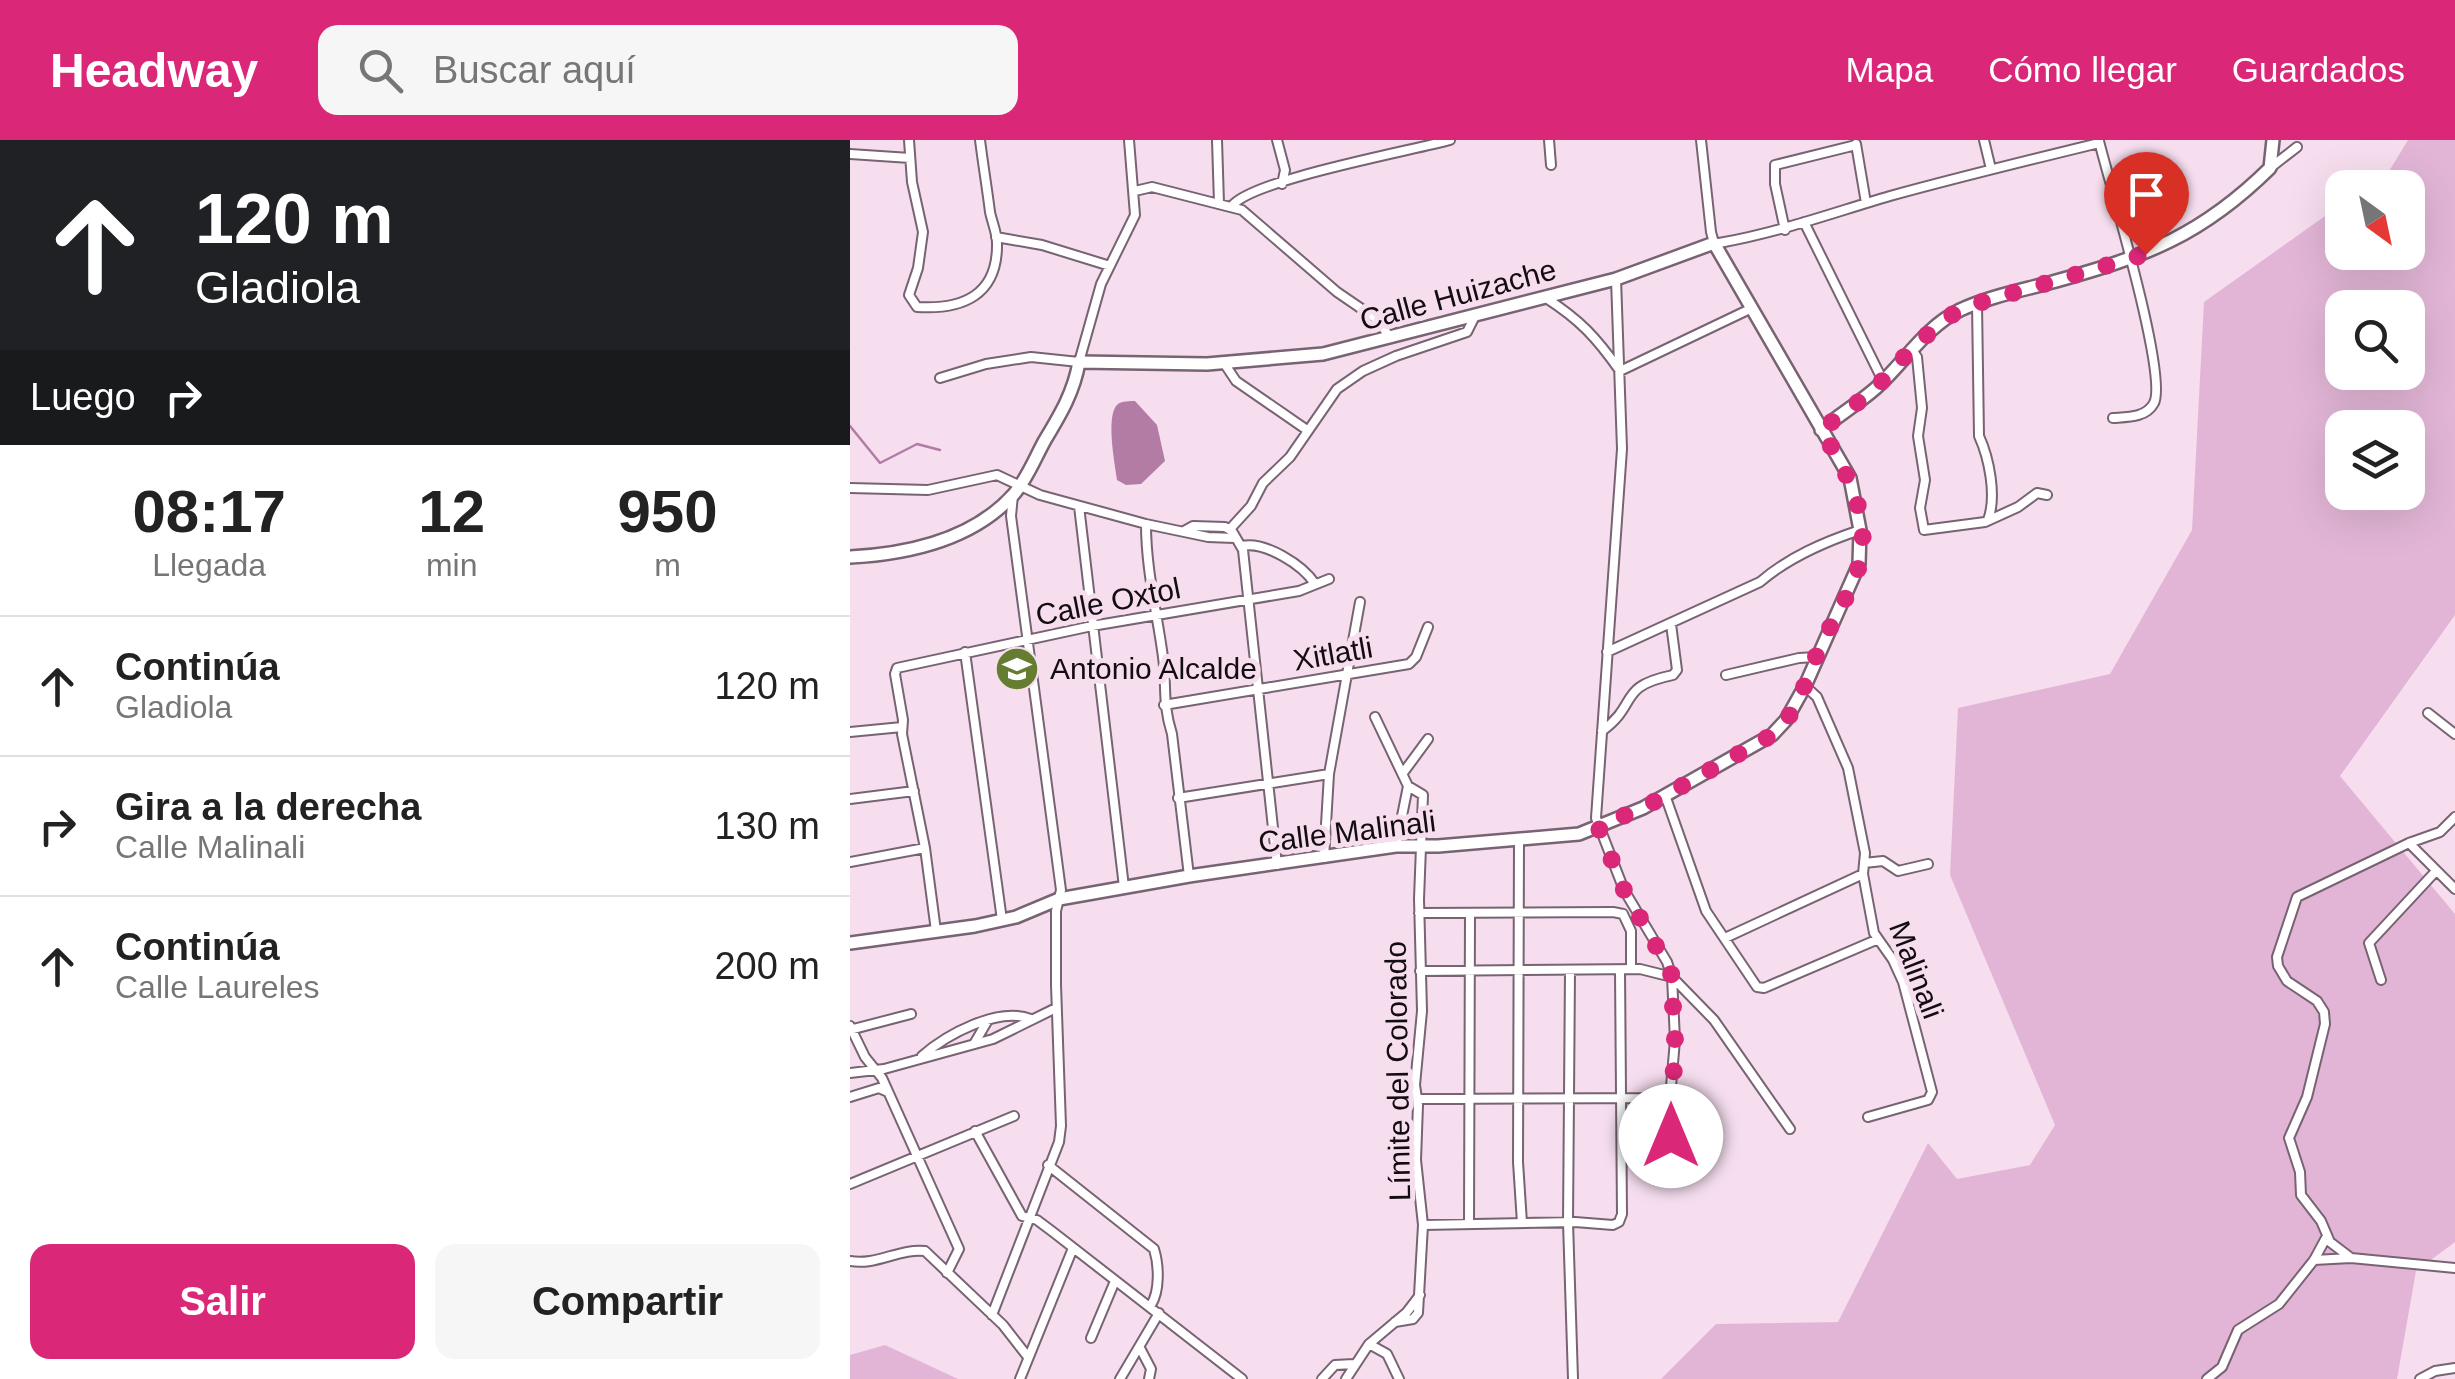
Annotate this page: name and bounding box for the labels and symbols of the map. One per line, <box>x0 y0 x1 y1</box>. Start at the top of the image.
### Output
pin <box>2104 152 2189 255</box>
north arrow <box>2325 170 2425 270</box>
street label: Calle Huizache <box>1356 252 1560 337</box>
street label: Calle Oxtol <box>1033 571 1183 632</box>
street label: Xitlatli <box>1291 630 1375 677</box>
school or university icon: Antonio Alcalde <box>994 646 1040 692</box>
place label: Antonio Alcalde <box>1050 652 1257 685</box>
street label: Calle Malinali <box>1256 804 1437 859</box>
street label: Malinali <box>1883 916 1950 1023</box>
street label: Límite del Colorado <box>1379 941 1416 1201</box>
position arrow <box>1619 1084 1723 1188</box>

